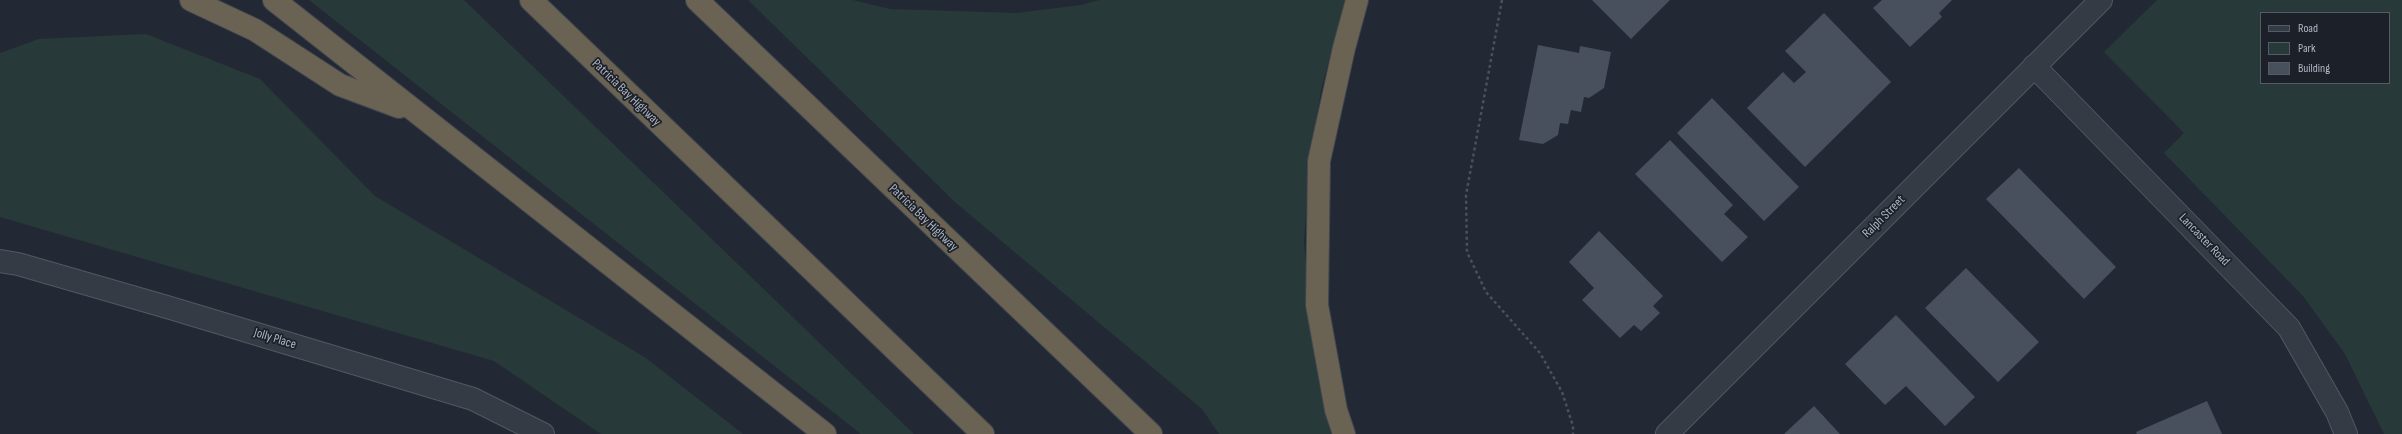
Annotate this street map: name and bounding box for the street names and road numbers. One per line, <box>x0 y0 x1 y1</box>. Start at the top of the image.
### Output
street label: Patricia Bay Highway <box>588 56 664 130</box>
street label: Patricia Bay Highway <box>885 181 961 255</box>
street label: Ralph Street <box>1859 192 1909 242</box>
street label: Lancaster Road <box>2175 211 2233 269</box>
street label: Jolly Place <box>252 325 298 353</box>

